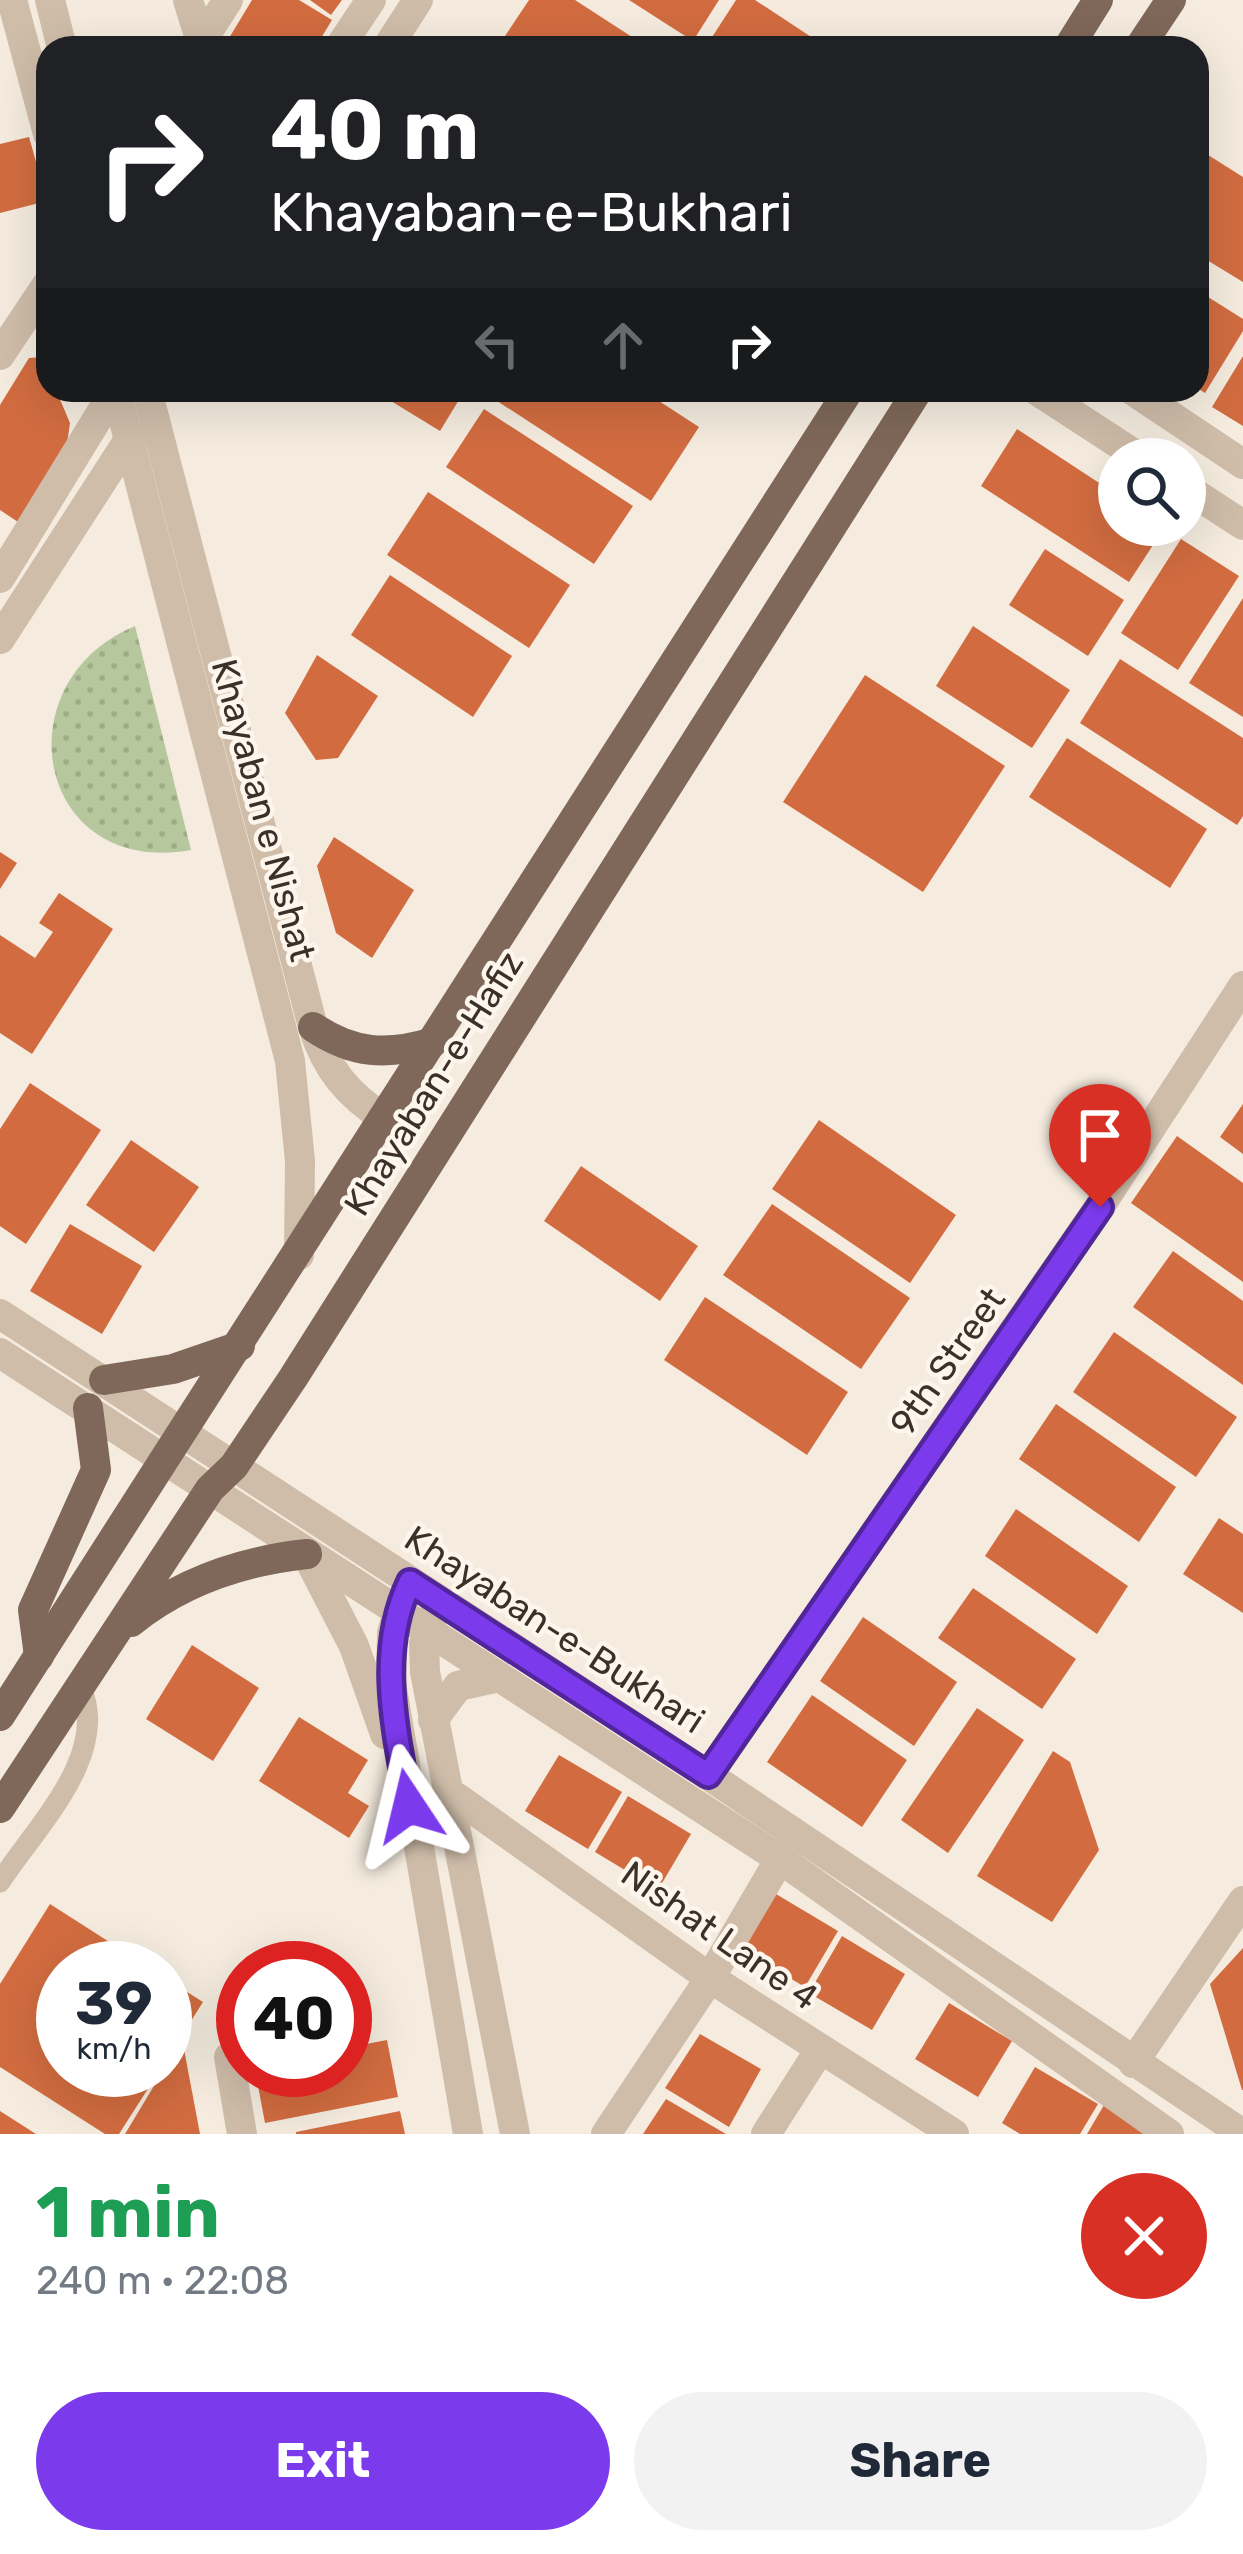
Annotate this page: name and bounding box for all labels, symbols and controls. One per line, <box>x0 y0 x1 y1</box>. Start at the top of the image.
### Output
text: 40 m <box>270 80 479 180</box>
icon: right <box>72 84 228 240</box>
text: Khayaban-e-Bukhari <box>270 181 793 245</box>
icon: left <box>464 312 530 378</box>
icon: ahead <box>590 312 656 378</box>
icon: right <box>716 312 782 378</box>
map controls <box>1098 438 1206 546</box>
button: search <box>1098 438 1206 546</box>
street label: Khayaban e Nishat <box>203 654 325 966</box>
street label: Khayaban-e-Hafiz <box>335 943 532 1223</box>
pin <box>1049 1084 1151 1207</box>
icon: arrive <box>1067 1102 1133 1168</box>
street label: 9th Street <box>881 1279 1014 1443</box>
street label: Khayaban-e-Bukhari <box>397 1517 713 1742</box>
position arrow <box>346 1743 472 1869</box>
street label: Nishat Lane 4 <box>613 1852 826 2019</box>
speed limit sign: 40 <box>216 1941 372 2097</box>
text: 39 <box>75 1968 153 2039</box>
text: km/h <box>77 2031 151 2067</box>
text: 1 min <box>36 2170 220 2255</box>
button: close <box>1081 2173 1207 2299</box>
text: 240 m · 22:08 <box>36 2258 289 2304</box>
button: Exit <box>36 2392 610 2530</box>
button: Share <box>634 2392 1207 2530</box>

